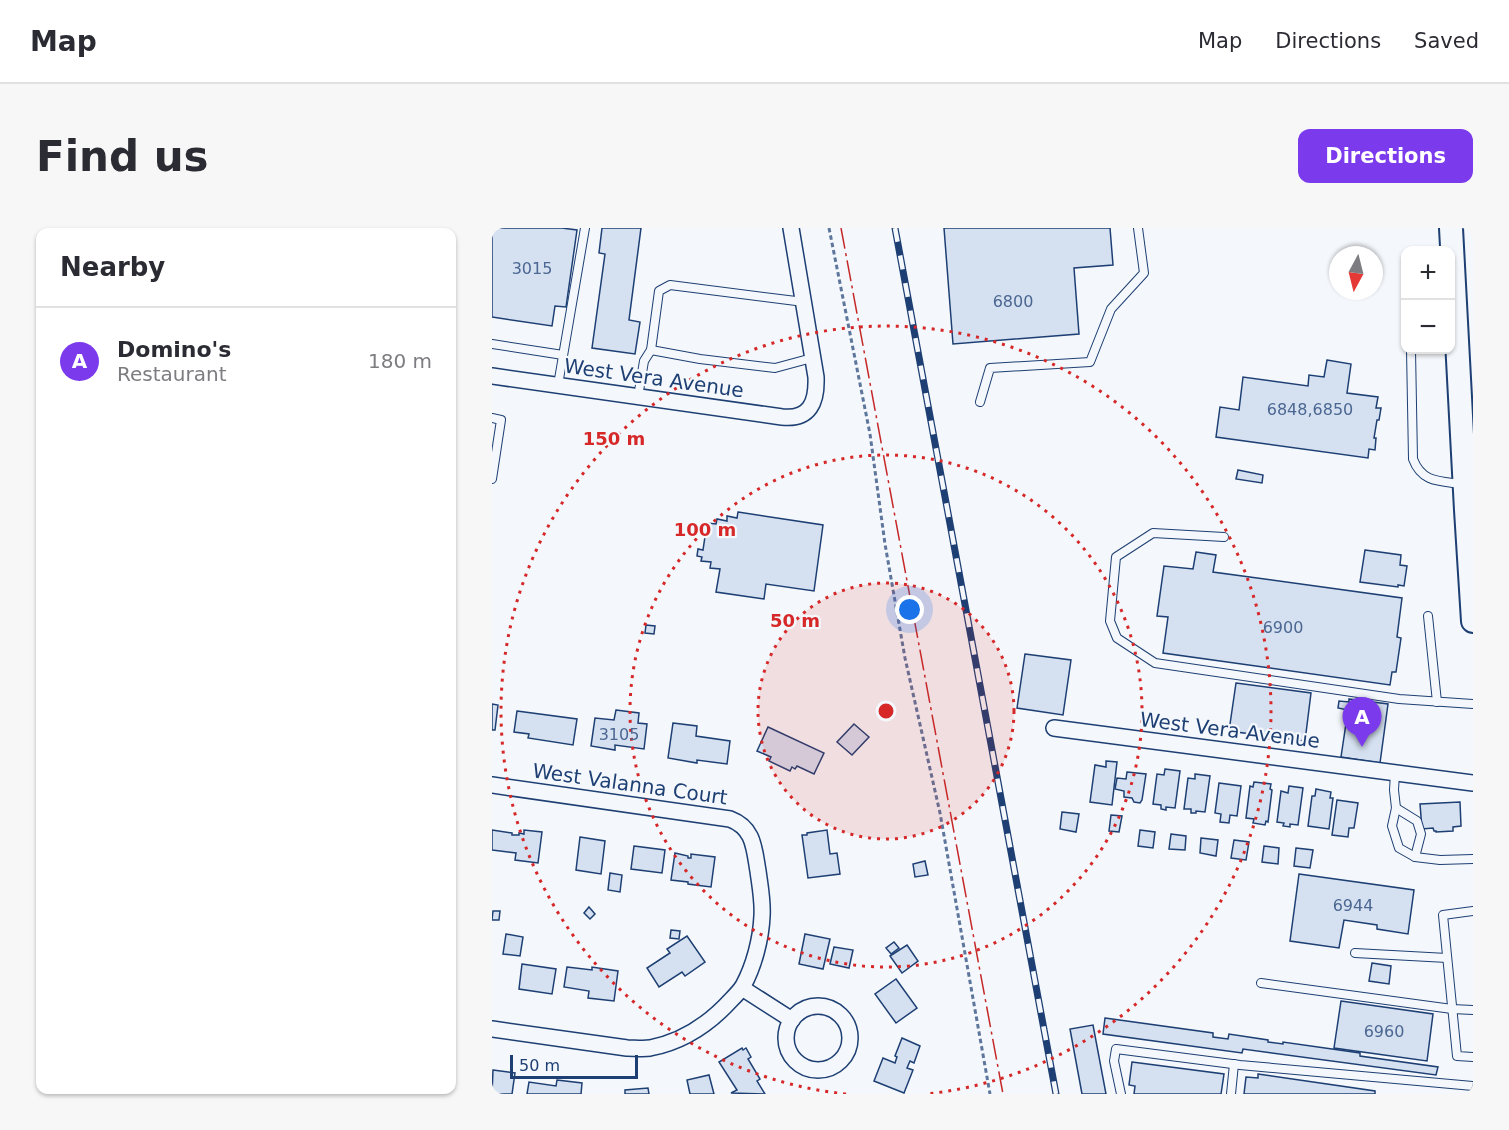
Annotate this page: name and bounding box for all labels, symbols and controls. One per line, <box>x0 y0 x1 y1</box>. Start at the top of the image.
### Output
text: Map <box>30 25 97 58</box>
text: Map <box>1198 29 1242 53</box>
text: Directions <box>1275 29 1381 53</box>
text: Saved <box>1414 29 1479 53</box>
button: Directions <box>1298 129 1473 183</box>
text: Find us <box>36 132 209 181</box>
north arrow <box>1329 246 1383 300</box>
map controls <box>1401 246 1455 354</box>
button: + <box>1401 246 1455 300</box>
text: Nearby <box>60 252 165 282</box>
house number: 3015 <box>512 259 552 278</box>
house number: 6800 <box>993 292 1033 311</box>
button: − <box>1401 300 1455 354</box>
text: Domino's <box>117 337 231 362</box>
text: A <box>72 349 87 373</box>
text: 180 m <box>368 349 432 373</box>
street label: West Vera Avenue <box>563 354 745 402</box>
text: Restaurant <box>117 362 227 386</box>
house number: 6848,6850 <box>1267 400 1353 419</box>
text: 150 m <box>583 428 645 449</box>
text: 100 m <box>674 519 736 540</box>
your location <box>895 595 924 624</box>
text: 50 m <box>770 610 820 631</box>
house number: 6900 <box>1263 618 1303 637</box>
pin: A <box>1342 698 1382 747</box>
centre of rings <box>876 701 896 721</box>
street label: West Vera Avenue <box>1139 707 1321 753</box>
house number: 3105 <box>599 725 639 744</box>
street label: West Valanna Court <box>531 758 729 810</box>
house number: 6944 <box>1333 896 1373 915</box>
house number: 6960 <box>1364 1022 1404 1041</box>
scale bar <box>510 1052 638 1080</box>
text: 50 m <box>519 1056 560 1075</box>

